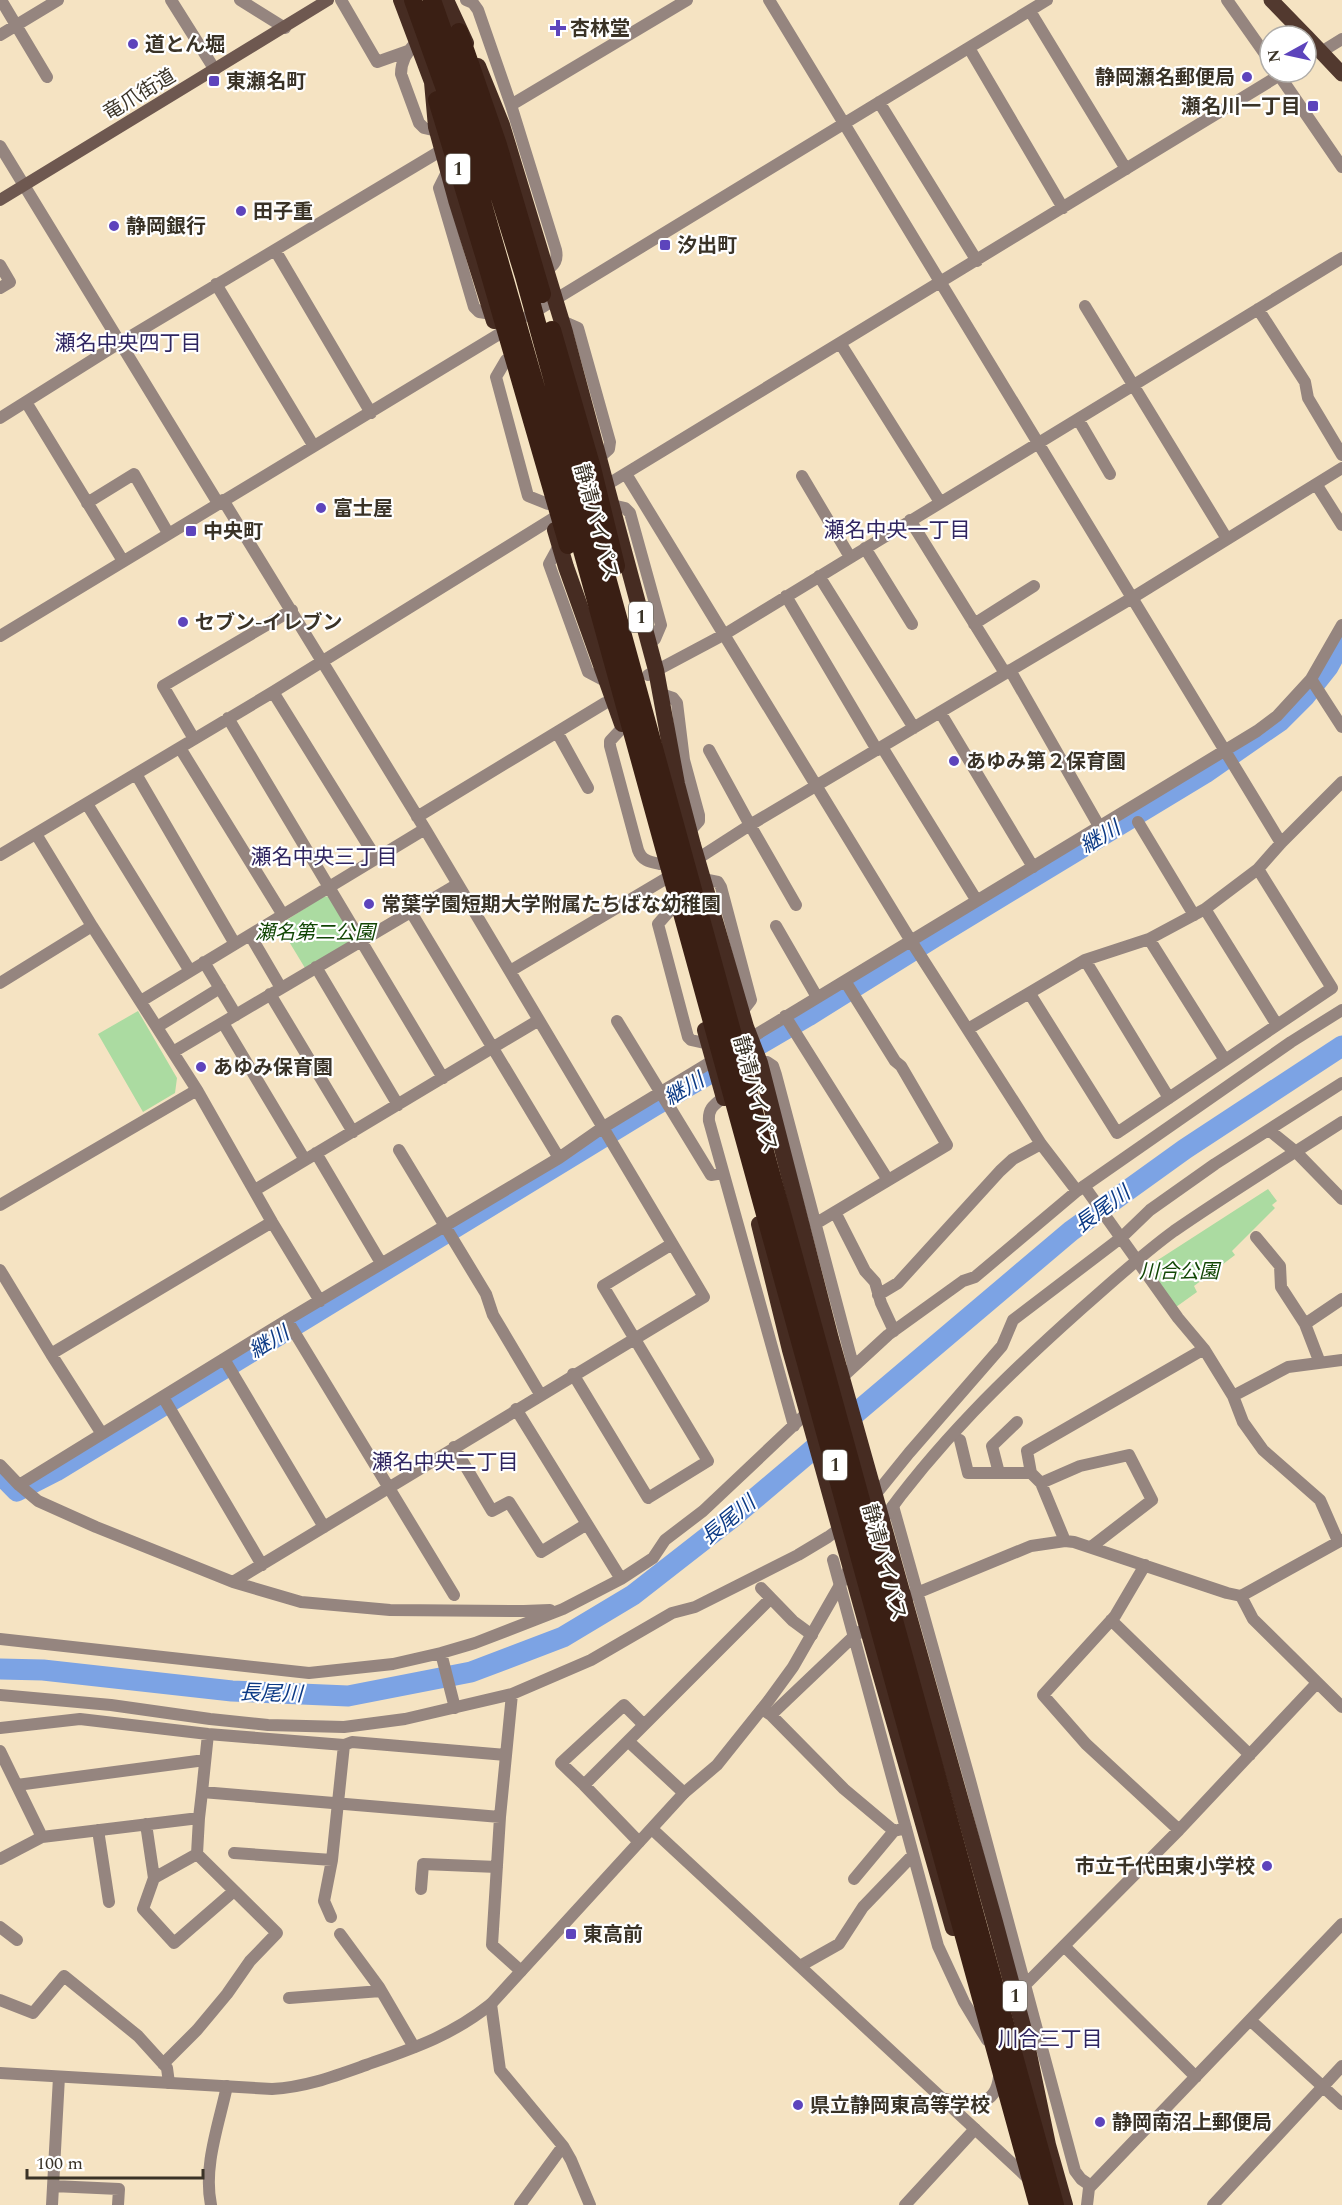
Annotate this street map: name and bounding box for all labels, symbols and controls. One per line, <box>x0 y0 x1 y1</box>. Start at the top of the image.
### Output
place label: 杏林堂 <box>570 14 630 44</box>
marker: 杏林堂 <box>551 21 565 35</box>
north arrow <box>1258 24 1318 84</box>
place label: 道とん堀 <box>145 30 225 60</box>
marker: 道とん堀 <box>126 37 140 51</box>
text: N <box>1261 48 1287 64</box>
street label: 竜爪街道 <box>98 61 182 128</box>
place label: 静岡瀬名郵便局 <box>1095 63 1235 93</box>
place label: 東瀬名町 <box>226 67 306 97</box>
marker: 静岡瀬名郵便局 <box>1240 70 1254 84</box>
marker: 東瀬名町 <box>207 74 221 88</box>
place label: 瀬名川一丁目 <box>1181 92 1301 122</box>
marker: 瀬名川一丁目 <box>1306 99 1320 113</box>
road number: 1 <box>446 154 470 184</box>
place label: 田子重 <box>253 197 313 227</box>
marker: 田子重 <box>234 204 248 218</box>
place label: 静岡銀行 <box>126 212 206 242</box>
marker: 静岡銀行 <box>107 219 121 233</box>
place label: 汐出町 <box>677 231 737 261</box>
marker: 汐出町 <box>658 238 672 252</box>
district label: 瀬名中央四丁目 <box>55 328 202 360</box>
street label: 静清バイパス <box>566 461 626 584</box>
place label: 富士屋 <box>333 494 393 524</box>
marker: 富士屋 <box>314 501 328 515</box>
district label: 瀬名中央一丁目 <box>824 515 971 547</box>
place label: 中央町 <box>203 517 263 547</box>
marker: 中央町 <box>184 524 198 538</box>
road number: 1 <box>629 602 653 632</box>
place label: セブン-イレブン <box>195 608 342 638</box>
marker: セブン-イレブン <box>176 615 190 629</box>
place label: あゆみ第２保育園 <box>966 747 1126 777</box>
marker: あゆみ第２保育園 <box>947 754 961 768</box>
water label: 継川 <box>1074 812 1128 862</box>
district label: 瀬名中央三丁目 <box>251 842 398 874</box>
place label: 常葉学園短期大学附属たちばな幼稚園 <box>381 890 721 920</box>
marker: 常葉学園短期大学附属たちばな幼稚園 <box>362 897 376 911</box>
park label: 瀬名第二公園 <box>255 918 378 948</box>
street label: 静清バイパス <box>725 1033 785 1156</box>
place label: あゆみ保育園 <box>213 1053 333 1083</box>
marker: あゆみ保育園 <box>194 1060 208 1074</box>
water label: 継川 <box>658 1064 712 1114</box>
water label: 長尾川 <box>1068 1177 1139 1241</box>
park label: 川合公園 <box>1139 1257 1222 1287</box>
water label: 継川 <box>243 1317 297 1367</box>
district label: 瀬名中央二丁目 <box>372 1447 519 1479</box>
road number: 1 <box>823 1450 847 1480</box>
water label: 長尾川 <box>694 1487 765 1553</box>
street label: 静清バイパス <box>854 1501 914 1624</box>
water label: 長尾川 <box>239 1677 305 1711</box>
place label: 市立千代田東小学校 <box>1075 1852 1255 1882</box>
marker: 市立千代田東小学校 <box>1260 1859 1274 1873</box>
place label: 東高前 <box>583 1920 643 1950</box>
marker: 東高前 <box>564 1927 578 1941</box>
road number: 1 <box>1003 1981 1027 2011</box>
district label: 川合三丁目 <box>998 2024 1103 2056</box>
place label: 県立静岡東高等学校 <box>810 2091 990 2121</box>
marker: 県立静岡東高等学校 <box>791 2098 805 2112</box>
place label: 静岡南沼上郵便局 <box>1112 2108 1272 2138</box>
marker: 静岡南沼上郵便局 <box>1093 2115 1107 2129</box>
scale bar <box>27 2142 202 2180</box>
text: 100 m <box>36 2150 83 2177</box>

